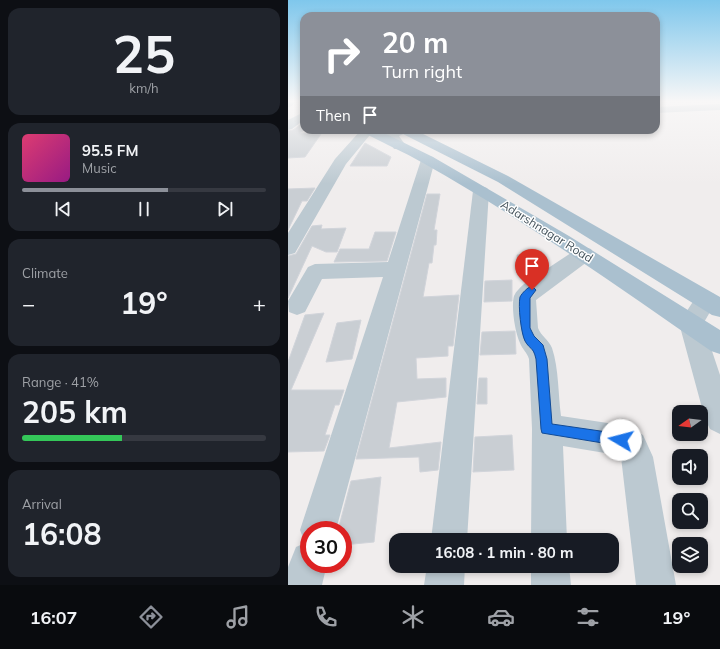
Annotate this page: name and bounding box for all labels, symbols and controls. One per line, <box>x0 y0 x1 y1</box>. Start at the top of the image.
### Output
text: 25 <box>113 21 175 86</box>
text: 20 m <box>382 25 448 60</box>
icon: right <box>316 28 368 80</box>
text: Turn right <box>382 60 462 83</box>
text: km/h <box>129 80 159 96</box>
icon: arrive <box>359 104 381 126</box>
text: Then <box>316 106 351 125</box>
text: 95.5 FM <box>82 141 138 160</box>
text: Music <box>82 160 117 176</box>
street label: Adarshnagar Road <box>498 197 596 265</box>
icon: previous <box>52 198 74 220</box>
icon: pause <box>133 198 155 220</box>
icon: next <box>214 198 236 220</box>
pin <box>515 249 549 290</box>
icon: arrive <box>521 255 543 277</box>
text: Climate <box>22 265 68 281</box>
text: 19° <box>120 284 168 322</box>
text: − <box>22 290 35 318</box>
text: + <box>253 290 266 318</box>
text: Range · 41% <box>22 374 99 390</box>
text: 205 km <box>22 393 128 431</box>
north arrow <box>672 405 708 441</box>
map controls <box>672 405 708 573</box>
position arrow <box>600 419 642 461</box>
button: sound <box>672 449 708 485</box>
button: search <box>672 493 708 529</box>
text: Arrival <box>22 496 62 512</box>
text: 16:08 <box>22 515 101 553</box>
speed limit sign: 30 <box>300 521 352 573</box>
button: layers <box>672 537 708 573</box>
text: 16:08 · 1 min · 80 m <box>435 543 573 562</box>
icon: directions <box>137 603 165 631</box>
icon: music <box>224 603 252 631</box>
icon: phone <box>312 603 340 631</box>
icon: climate <box>399 603 427 631</box>
icon: car <box>487 603 515 631</box>
icon: filters <box>574 603 602 631</box>
text: 16:07 <box>30 606 77 629</box>
text: 19° <box>662 606 690 629</box>

